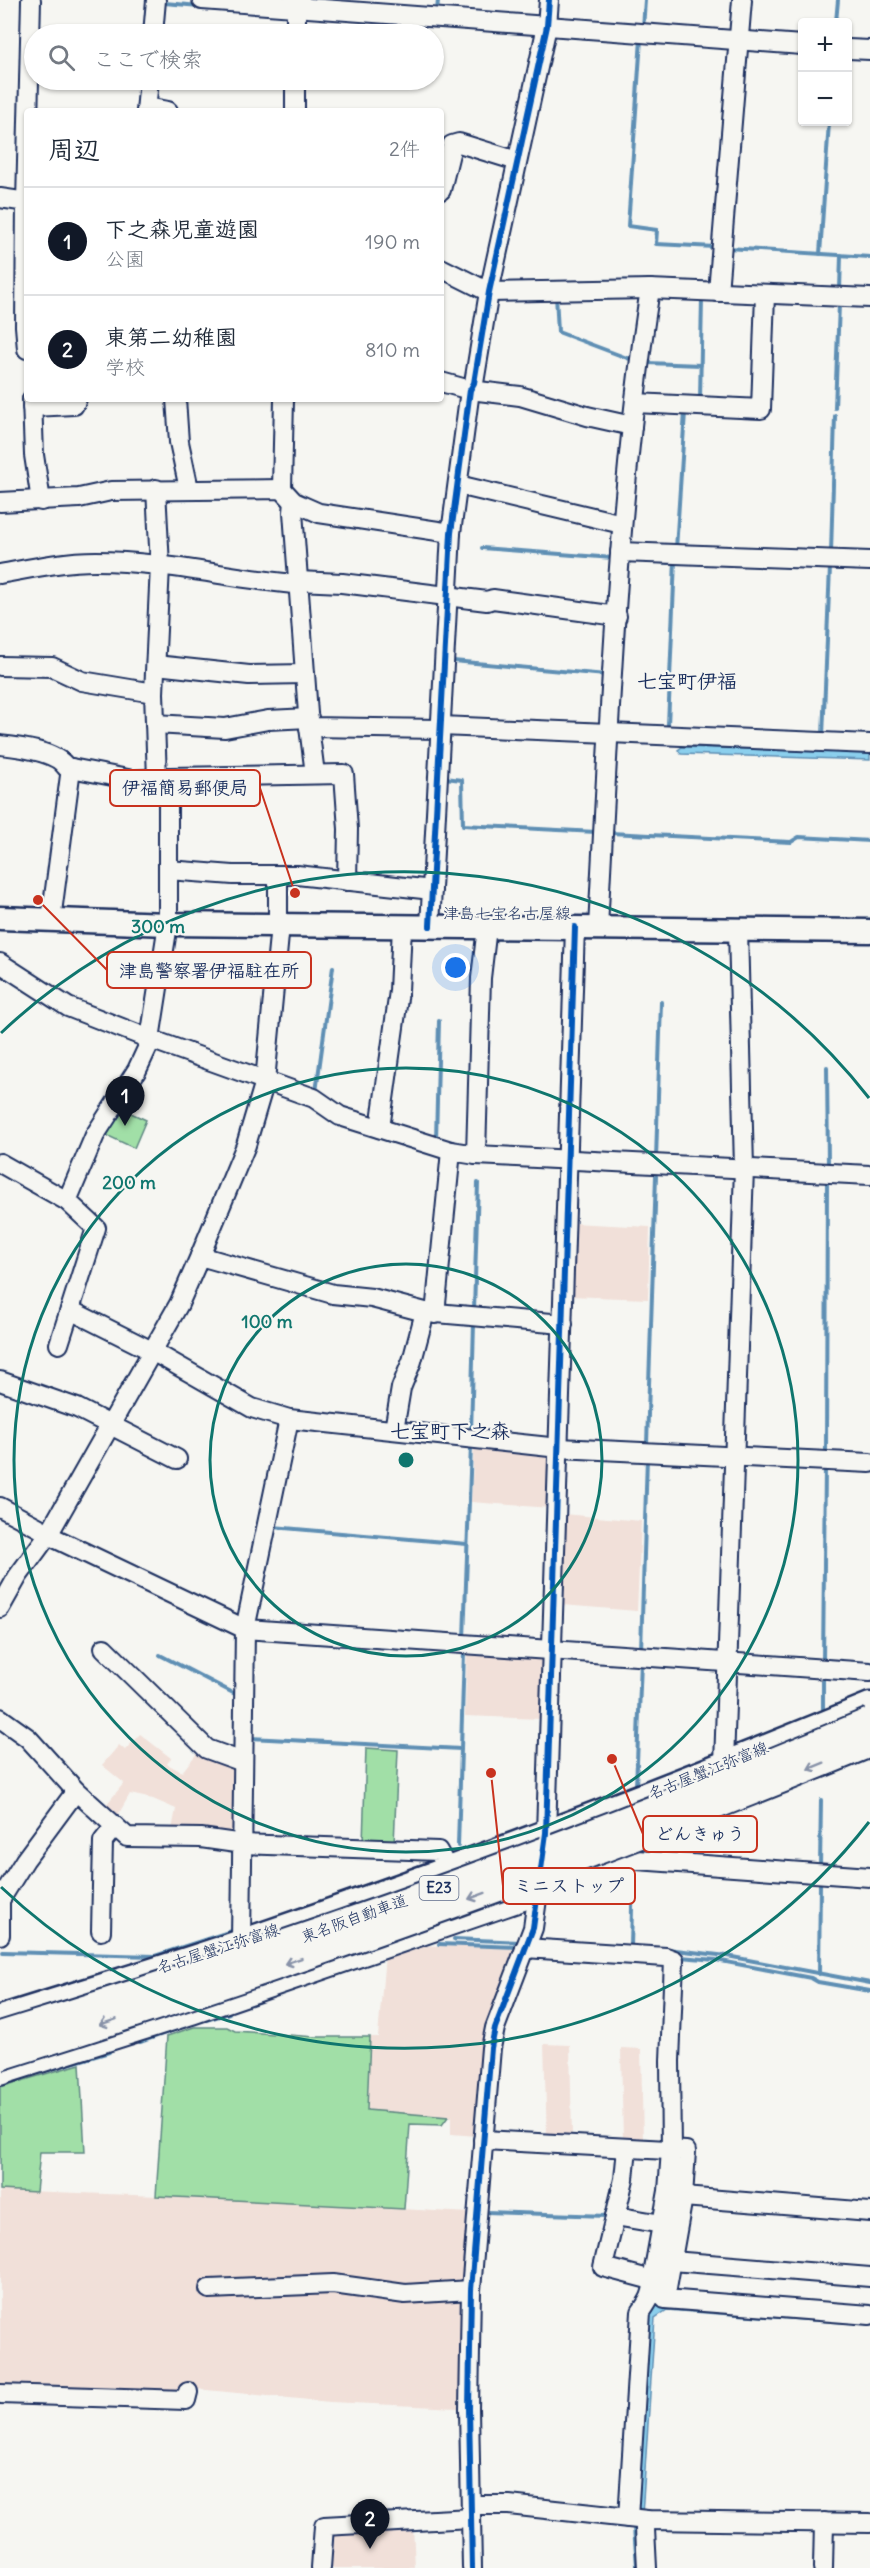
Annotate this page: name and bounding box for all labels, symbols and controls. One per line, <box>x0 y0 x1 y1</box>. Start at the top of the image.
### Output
map controls <box>798 18 852 126</box>
button: + <box>798 18 852 72</box>
search box <box>24 24 444 90</box>
icon: search <box>45 41 78 74</box>
text: ここで検索 <box>93 45 203 73</box>
button: − <box>798 72 852 126</box>
text: 周辺 <box>48 133 100 166</box>
text: 2件 <box>389 136 420 161</box>
text: 下之森児童遊園 <box>105 215 259 243</box>
text: 1 <box>64 229 71 254</box>
text: 190 m <box>365 229 420 254</box>
text: 公園 <box>105 246 145 271</box>
text: 東第二幼稚園 <box>105 323 237 351</box>
text: 2 <box>62 337 73 362</box>
text: 810 m <box>365 337 420 362</box>
text: 学校 <box>105 354 145 379</box>
district label: 七宝町伊福 <box>637 668 737 693</box>
callout: 伊福簡易郵便局 <box>110 770 260 806</box>
text: 伊福簡易郵便局 <box>122 776 248 799</box>
street label: 津島七宝名古屋線 <box>443 903 571 923</box>
text: 300 m <box>131 915 185 938</box>
callout: 津島警察署伊福駐在所 <box>107 952 311 988</box>
your location <box>441 953 470 982</box>
text: 津島警察署伊福駐在所 <box>119 959 299 982</box>
pin: 1 <box>106 1076 144 1126</box>
text: 200 m <box>102 1171 156 1194</box>
text: 100 m <box>242 1310 293 1333</box>
district label: 七宝町下之森 <box>390 1418 510 1443</box>
centre of rings <box>396 1450 416 1470</box>
street label: 名古屋蟹江弥富線 <box>645 1737 771 1803</box>
one-way arrow <box>807 1761 826 1772</box>
callout: どんきゅう <box>643 1816 757 1852</box>
text: どんきゅう <box>655 1822 745 1845</box>
callout: ミニストップ <box>503 1868 635 1904</box>
text: ミニストップ <box>514 1874 624 1897</box>
road number: E23 <box>420 1876 458 1900</box>
street label: 東名阪自動車道 <box>298 1889 410 1947</box>
one-way arrow <box>468 1892 487 1903</box>
street label: 名古屋蟹江弥富線 <box>154 1919 282 1977</box>
one-way arrow <box>284 1956 303 1967</box>
one-way arrow <box>99 2018 118 2029</box>
pin: 2 <box>350 2500 389 2549</box>

